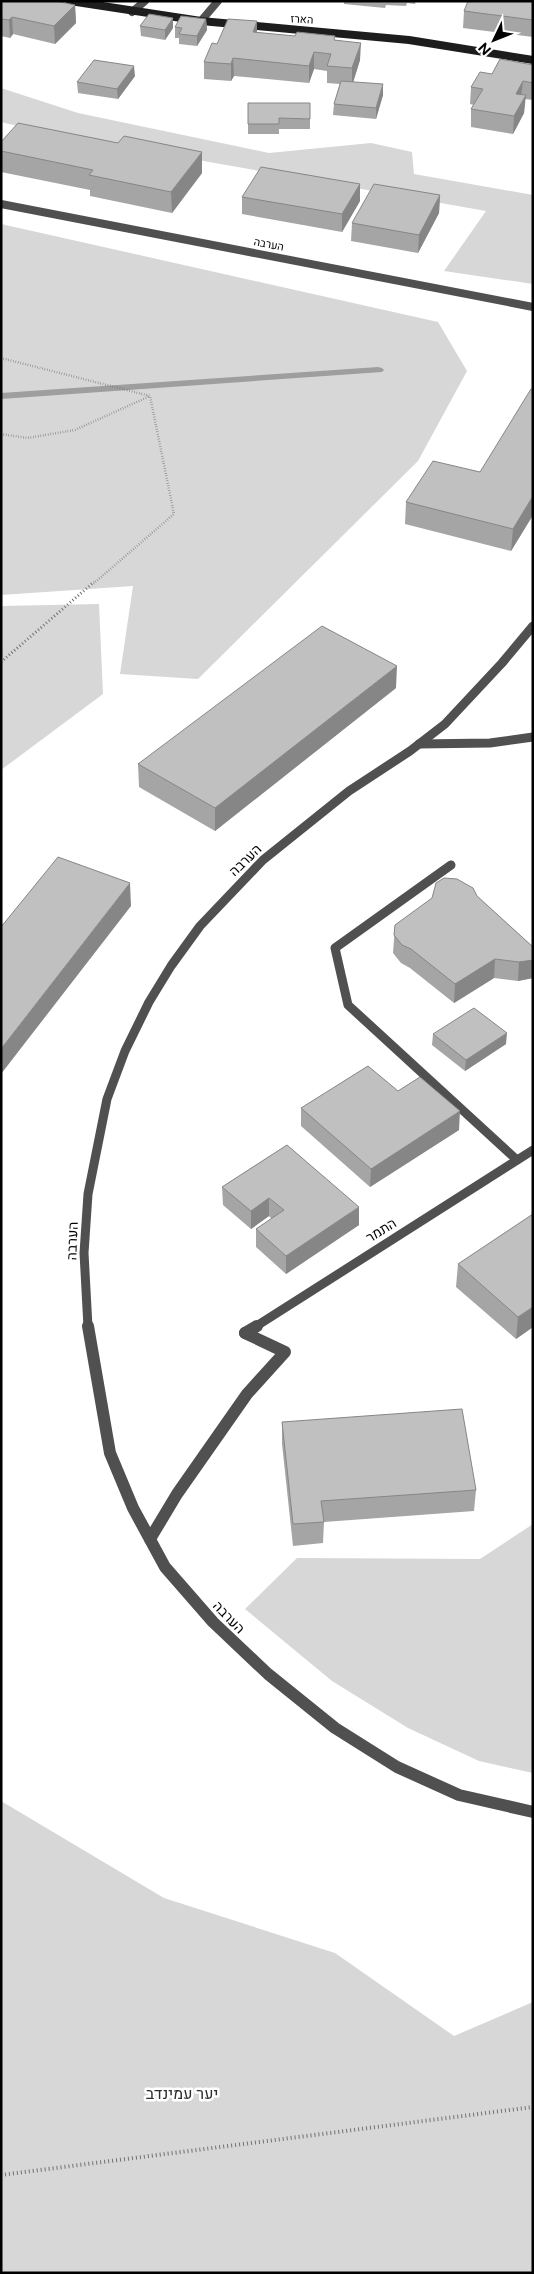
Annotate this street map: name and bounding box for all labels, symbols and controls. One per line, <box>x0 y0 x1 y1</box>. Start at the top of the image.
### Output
street label: הארז <box>290 12 314 26</box>
north arrow <box>469 15 519 65</box>
text: N <box>475 39 494 58</box>
street label: הערבה <box>253 235 285 253</box>
street label: הערבה <box>225 841 265 879</box>
street label: התמר <box>363 1215 399 1245</box>
street label: הערבה <box>63 1221 81 1261</box>
street label: הערבה <box>210 1597 248 1637</box>
park label: יער עמינדב <box>146 2084 218 2103</box>

